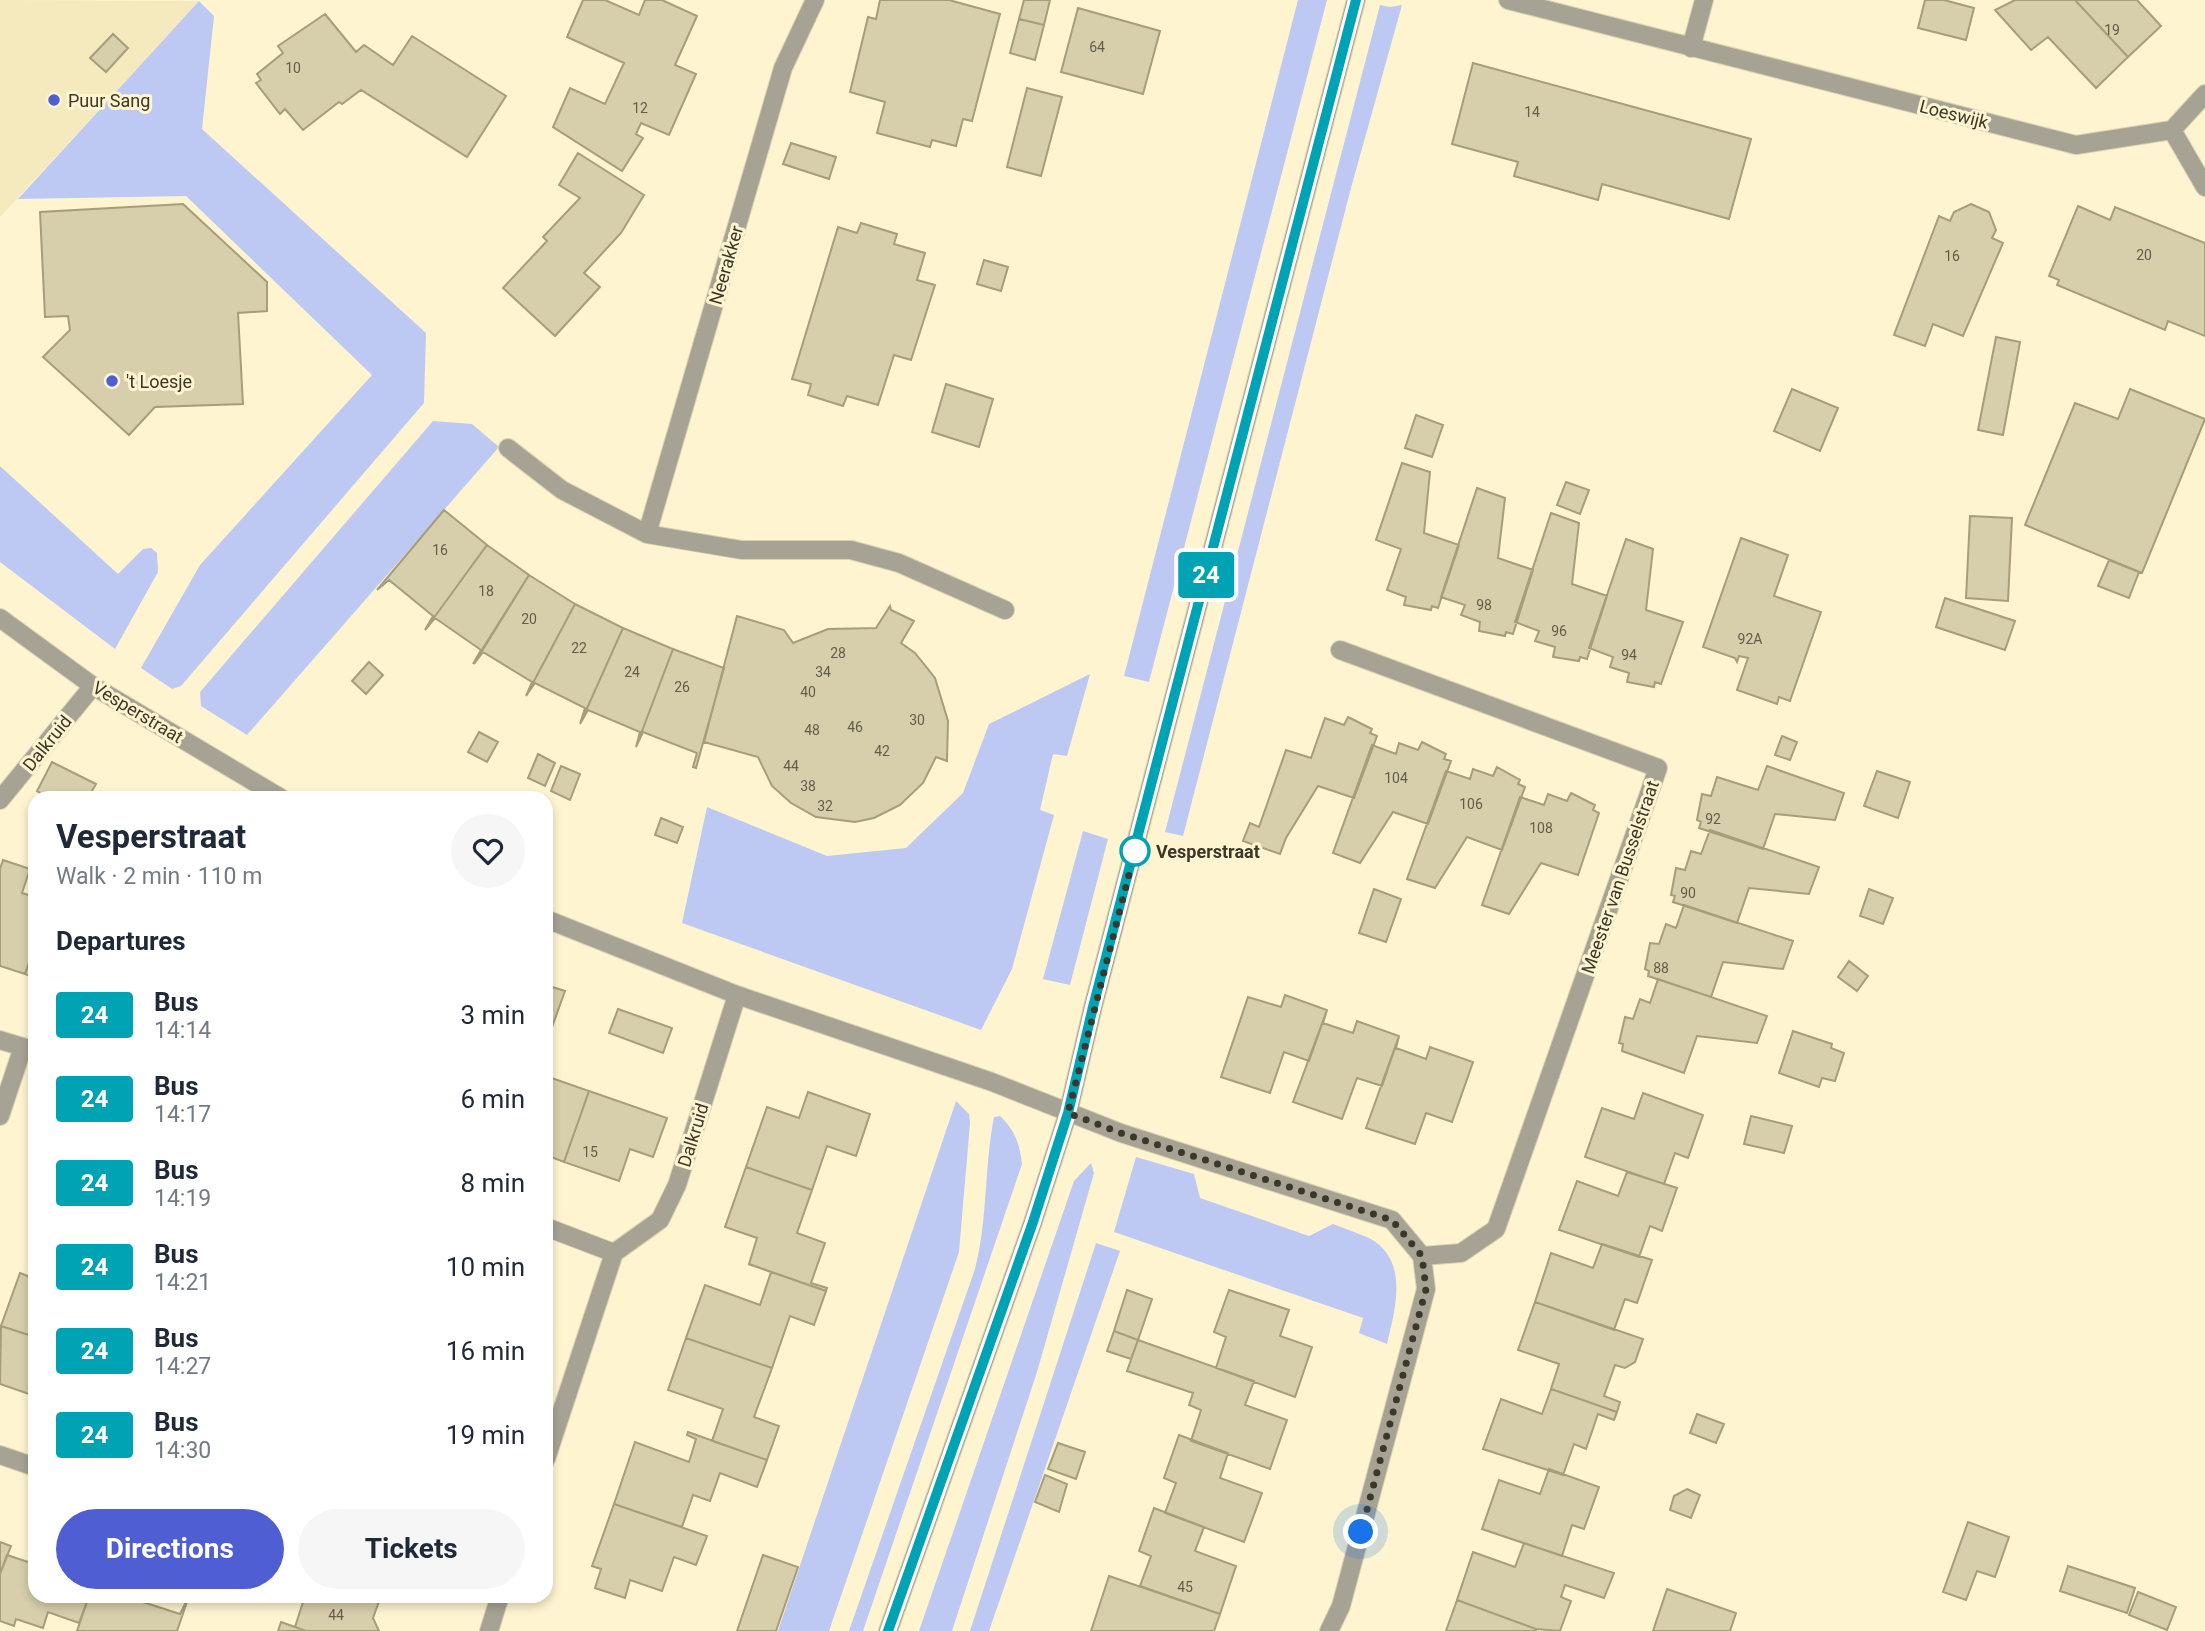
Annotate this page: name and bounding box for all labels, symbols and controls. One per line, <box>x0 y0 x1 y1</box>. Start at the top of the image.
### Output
house number: 19 <box>2104 22 2120 38</box>
house number: 64 <box>1089 39 1105 55</box>
house number: 10 <box>285 60 301 76</box>
place label: Puur Sang <box>68 90 150 111</box>
marker: Puur Sang <box>46 92 62 108</box>
street label: Loeswijk <box>1917 95 1991 133</box>
house number: 12 <box>632 100 648 116</box>
house number: 14 <box>1524 104 1540 120</box>
street label: Neerakker <box>705 223 747 307</box>
house number: 20 <box>2136 247 2152 263</box>
house number: 16 <box>1944 248 1960 264</box>
place label: 't Loesje <box>126 371 192 392</box>
marker: 't Loesje <box>104 373 120 389</box>
house number: 16 <box>432 542 448 558</box>
line badge: 24 <box>1174 552 1238 598</box>
text: 24 <box>1192 561 1220 589</box>
house number: 18 <box>478 583 494 599</box>
house number: 98 <box>1476 597 1492 613</box>
house number: 20 <box>521 611 537 627</box>
house number: 96 <box>1551 623 1567 639</box>
house number: 92A <box>1738 631 1762 647</box>
house number: 22 <box>571 640 587 656</box>
house number: 28 <box>830 645 846 661</box>
house number: 94 <box>1621 647 1637 663</box>
house number: 24 <box>624 664 640 680</box>
house number: 34 <box>815 664 831 680</box>
street label: Vesperstraat <box>89 677 187 747</box>
house number: 26 <box>674 679 690 695</box>
house number: 40 <box>800 684 816 700</box>
street label: Dalkruid <box>18 711 76 775</box>
house number: 30 <box>909 712 925 728</box>
house number: 46 <box>847 719 863 735</box>
house number: 48 <box>804 722 820 738</box>
house number: 42 <box>874 743 890 759</box>
house number: 44 <box>783 758 799 774</box>
house number: 104 <box>1384 770 1408 786</box>
house number: 38 <box>800 778 816 794</box>
street label: Meester van Busselstraat <box>1577 778 1663 976</box>
house number: 106 <box>1459 796 1483 812</box>
house number: 32 <box>817 798 833 814</box>
house number: 92 <box>1705 811 1721 827</box>
button: heart <box>451 814 525 888</box>
text: Vesperstraat <box>56 817 246 856</box>
house number: 108 <box>1529 820 1553 836</box>
marker: Vesperstraat <box>1120 836 1150 866</box>
place label: Vesperstraat <box>1156 841 1260 862</box>
text: Walk · 2 min · 110 m <box>56 863 262 890</box>
house number: 90 <box>1680 885 1696 901</box>
text: Departures <box>56 926 186 956</box>
house number: 88 <box>1653 960 1669 976</box>
text: Bus <box>154 987 199 1017</box>
text: 3 min <box>460 1000 525 1030</box>
text: 24 <box>81 1001 108 1029</box>
text: 14:14 <box>154 1017 211 1044</box>
text: Bus <box>154 1071 199 1101</box>
text: 6 min <box>460 1084 525 1114</box>
text: 24 <box>81 1085 108 1113</box>
text: 14:17 <box>154 1101 211 1128</box>
street label: Dalkruid <box>673 1101 713 1169</box>
house number: 15 <box>582 1144 598 1160</box>
text: Bus <box>154 1155 199 1185</box>
text: 8 min <box>460 1168 525 1198</box>
text: 24 <box>81 1169 108 1197</box>
text: 14:19 <box>154 1185 211 1212</box>
text: Bus <box>154 1239 199 1269</box>
text: 10 min <box>446 1252 525 1282</box>
text: 24 <box>81 1253 108 1281</box>
text: 14:21 <box>154 1269 211 1296</box>
text: Bus <box>154 1323 199 1353</box>
text: 16 min <box>446 1336 525 1366</box>
text: 24 <box>81 1337 108 1365</box>
text: 14:27 <box>154 1353 211 1380</box>
text: Bus <box>154 1407 199 1437</box>
text: 19 min <box>446 1420 525 1450</box>
text: 24 <box>81 1421 108 1449</box>
text: 14:30 <box>154 1437 211 1464</box>
button: Directions <box>56 1509 284 1589</box>
button: Tickets <box>298 1509 525 1589</box>
your location <box>1343 1514 1378 1549</box>
house number: 45 <box>1177 1579 1193 1595</box>
house number: 44 <box>328 1607 344 1623</box>

